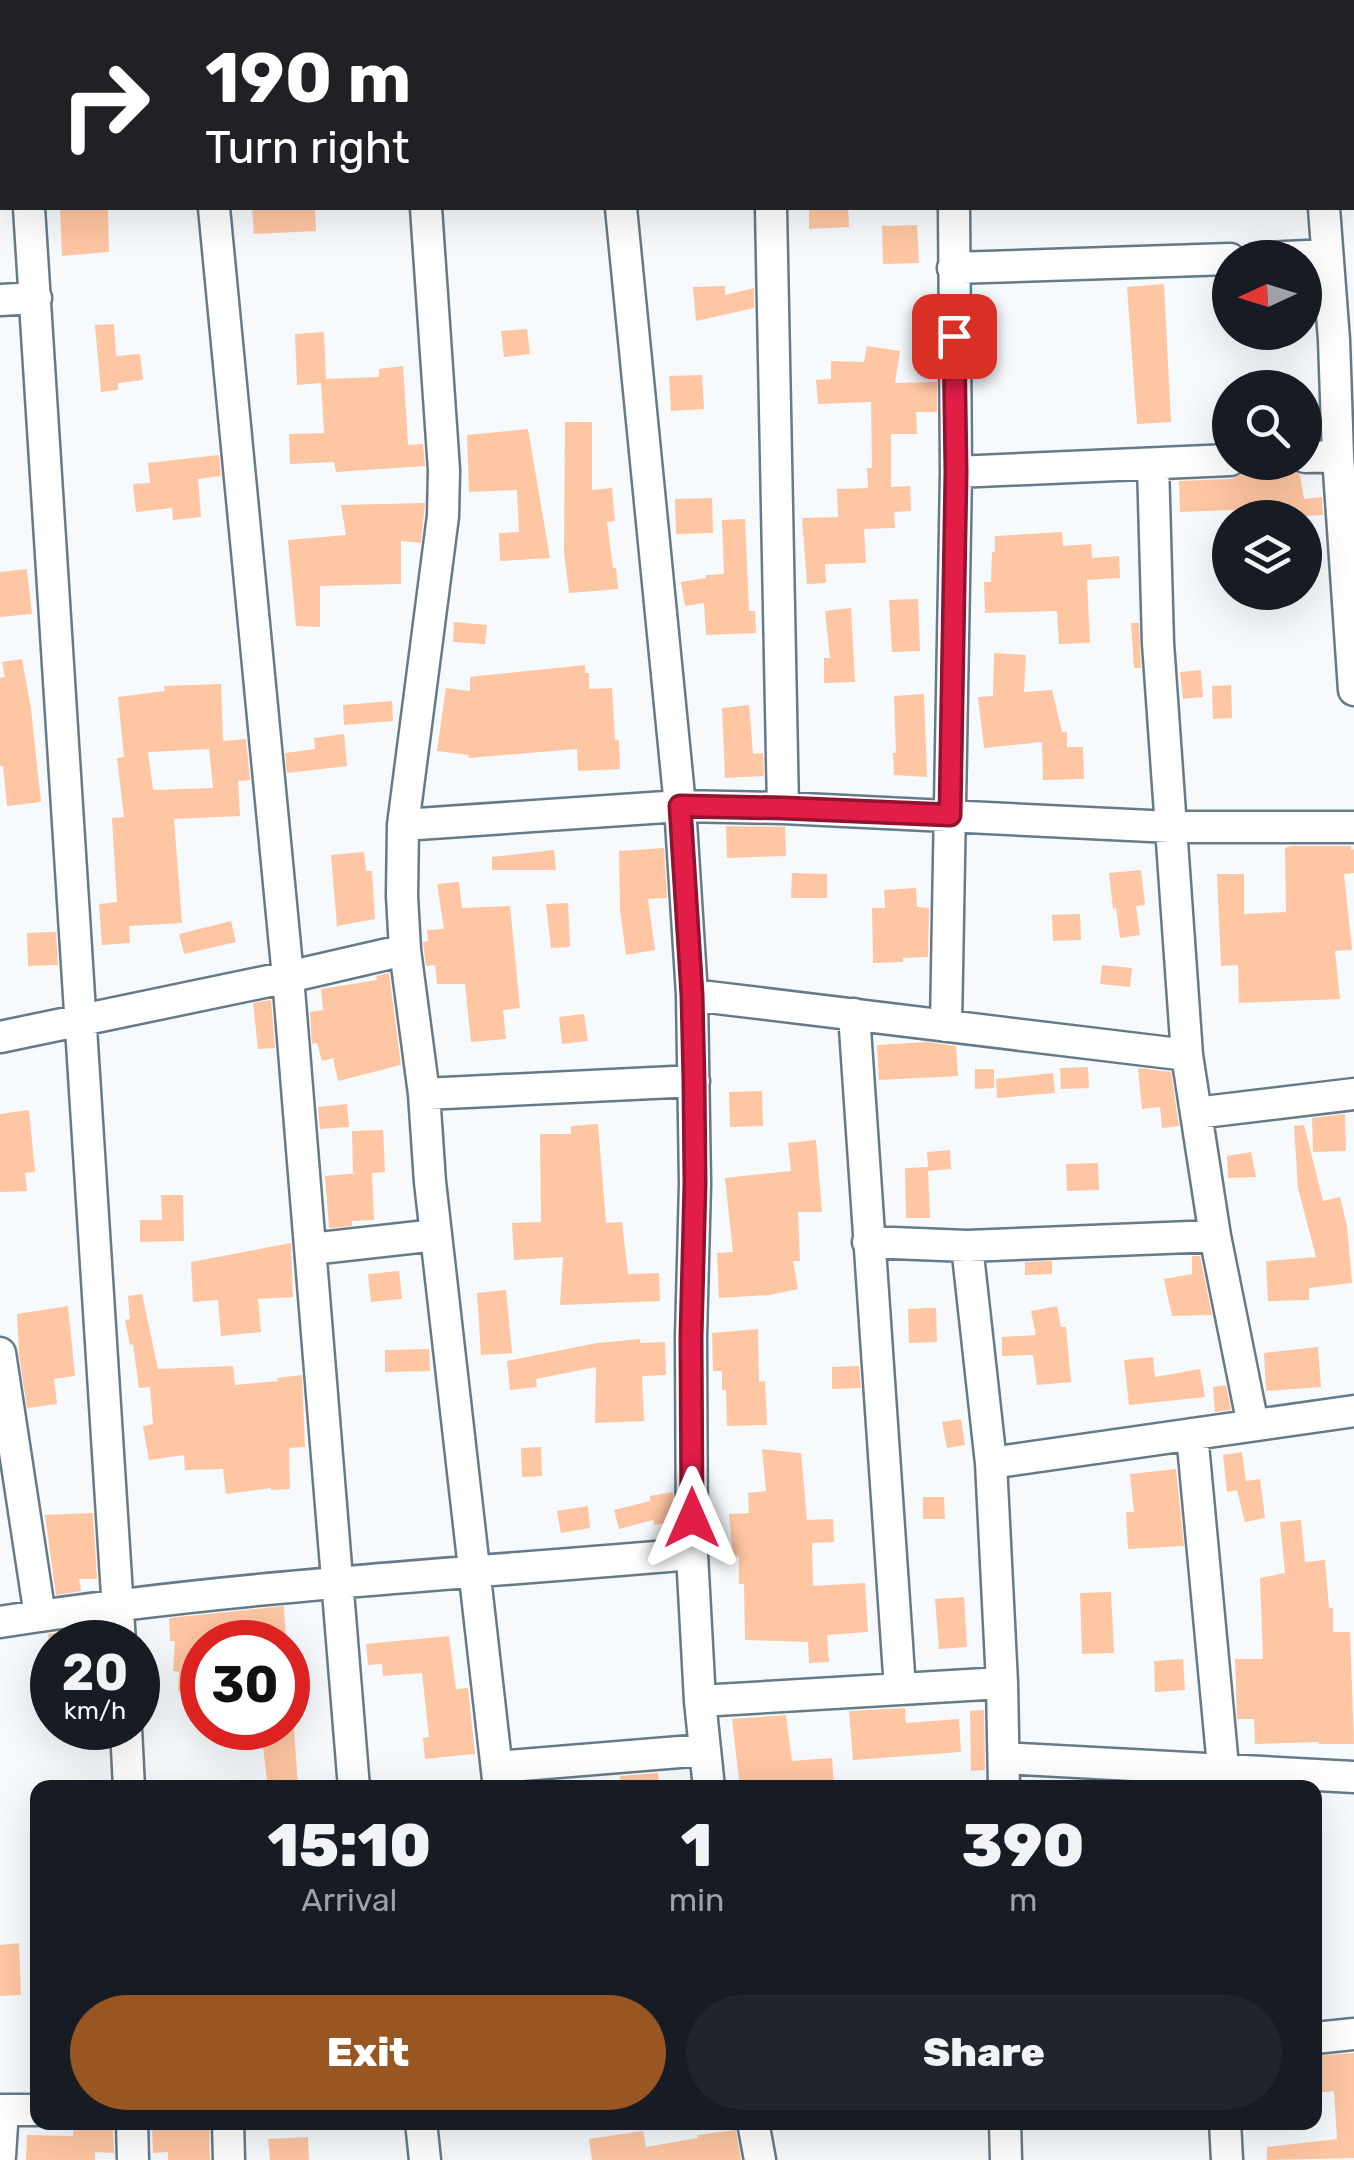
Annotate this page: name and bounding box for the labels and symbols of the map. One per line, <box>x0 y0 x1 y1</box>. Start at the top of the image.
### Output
north arrow <box>1212 240 1322 350</box>
pin <box>912 294 997 379</box>
position arrow <box>640 1466 744 1570</box>
speed limit sign: 30 <box>180 1620 310 1750</box>

